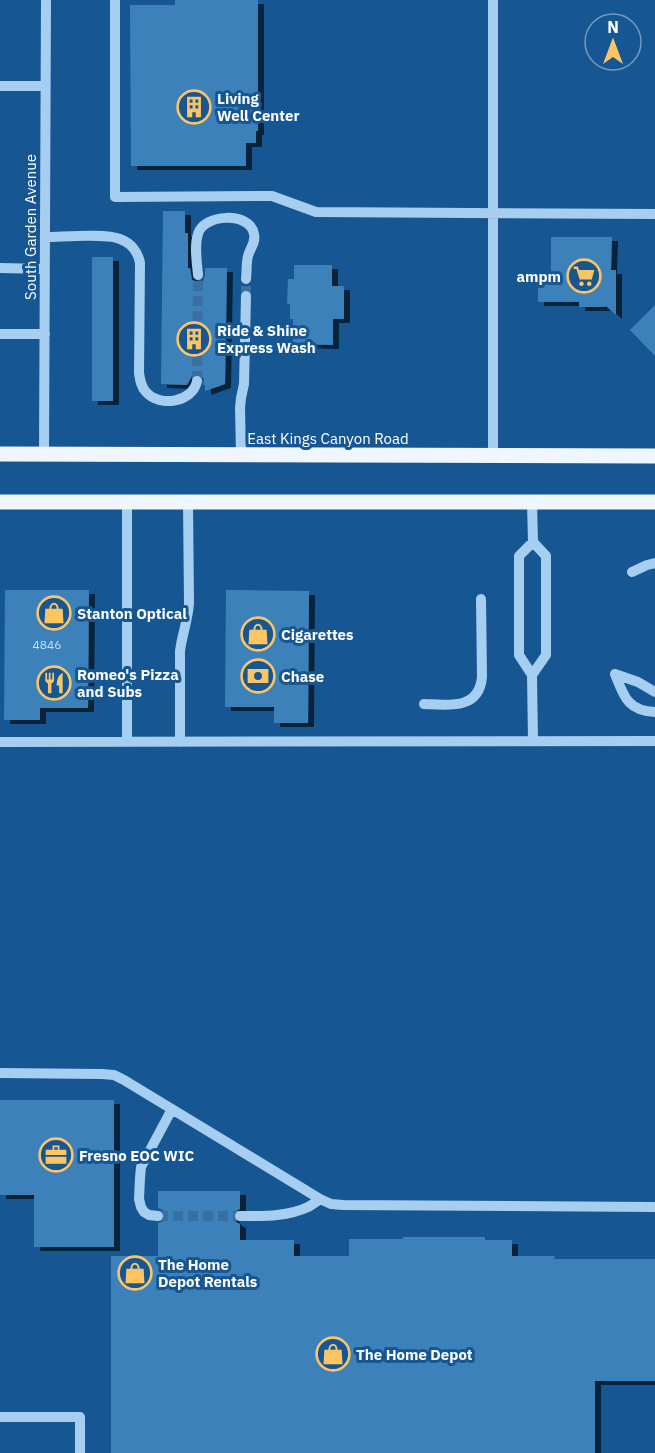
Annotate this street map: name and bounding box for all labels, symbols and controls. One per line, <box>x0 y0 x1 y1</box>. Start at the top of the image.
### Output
north arrow <box>583 12 643 72</box>
text: N <box>607 17 619 37</box>
building icon: Living Well Center <box>176 89 212 125</box>
place label: Living Well Center <box>217 89 299 125</box>
street label: South Garden Avenue <box>21 154 40 300</box>
supermarket icon: ampm <box>566 258 602 294</box>
place label: ampm <box>517 267 561 286</box>
building icon: Ride & Shine Express Wash <box>176 321 212 357</box>
place label: Ride & Shine Express Wash <box>217 321 316 357</box>
street label: East Kings Canyon Road <box>247 429 409 448</box>
shop icon: Stanton Optical <box>36 595 72 631</box>
place label: Stanton Optical <box>77 604 187 623</box>
shop icon: Cigarettes <box>240 616 276 652</box>
place label: Cigarettes <box>281 625 354 644</box>
house number: 4846 <box>33 637 61 652</box>
bank icon: Chase <box>240 658 276 694</box>
restaurant icon: Romeo's Pizza and Subs <box>36 665 72 701</box>
place label: Romeo's Pizza and Subs <box>77 665 179 701</box>
place label: Chase <box>281 667 324 686</box>
office icon: Fresno EOC WIC <box>38 1137 74 1173</box>
place label: Fresno EOC WIC <box>79 1146 194 1165</box>
shop icon: The Home Depot Rentals <box>117 1255 153 1291</box>
place label: The Home Depot Rentals <box>158 1255 258 1291</box>
shop icon: The Home Depot <box>315 1336 351 1372</box>
place label: The Home Depot <box>356 1345 473 1364</box>

